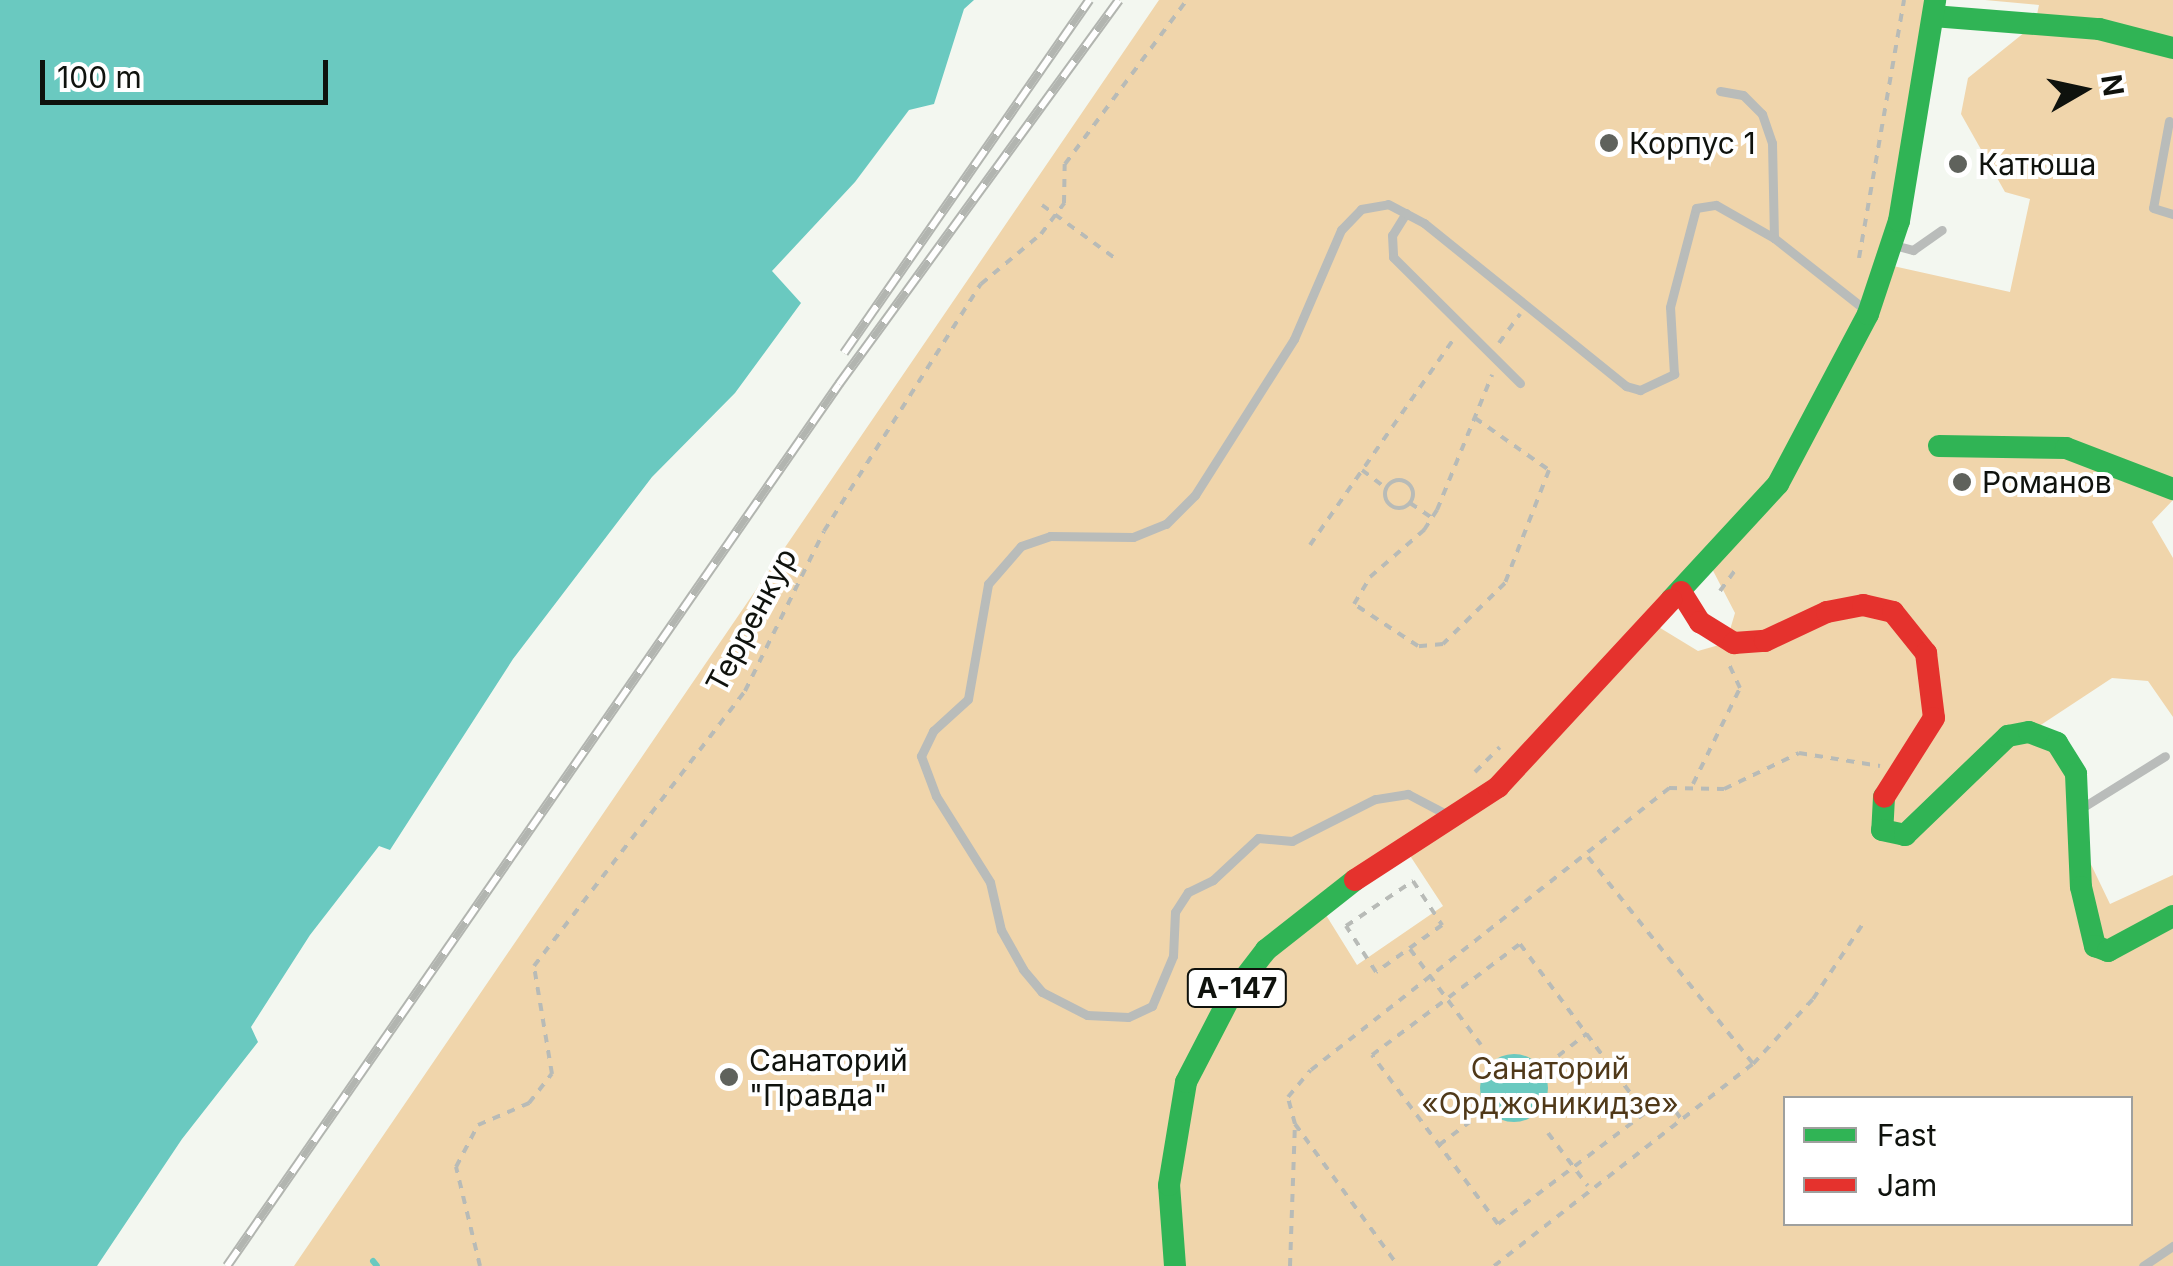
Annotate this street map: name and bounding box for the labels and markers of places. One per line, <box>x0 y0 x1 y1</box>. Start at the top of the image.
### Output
place label: Корпус 1 <box>1629 125 1756 161</box>
marker: Корпус 1 <box>1598 132 1620 154</box>
place label: Катюша <box>1978 146 2096 182</box>
marker: Катюша <box>1947 153 1969 175</box>
place label: Романов <box>1982 464 2112 500</box>
marker: Романов <box>1951 471 1973 493</box>
place label: Санаторий "Правда" <box>749 1042 908 1112</box>
marker: Санаторий "Правда" <box>718 1066 740 1088</box>

